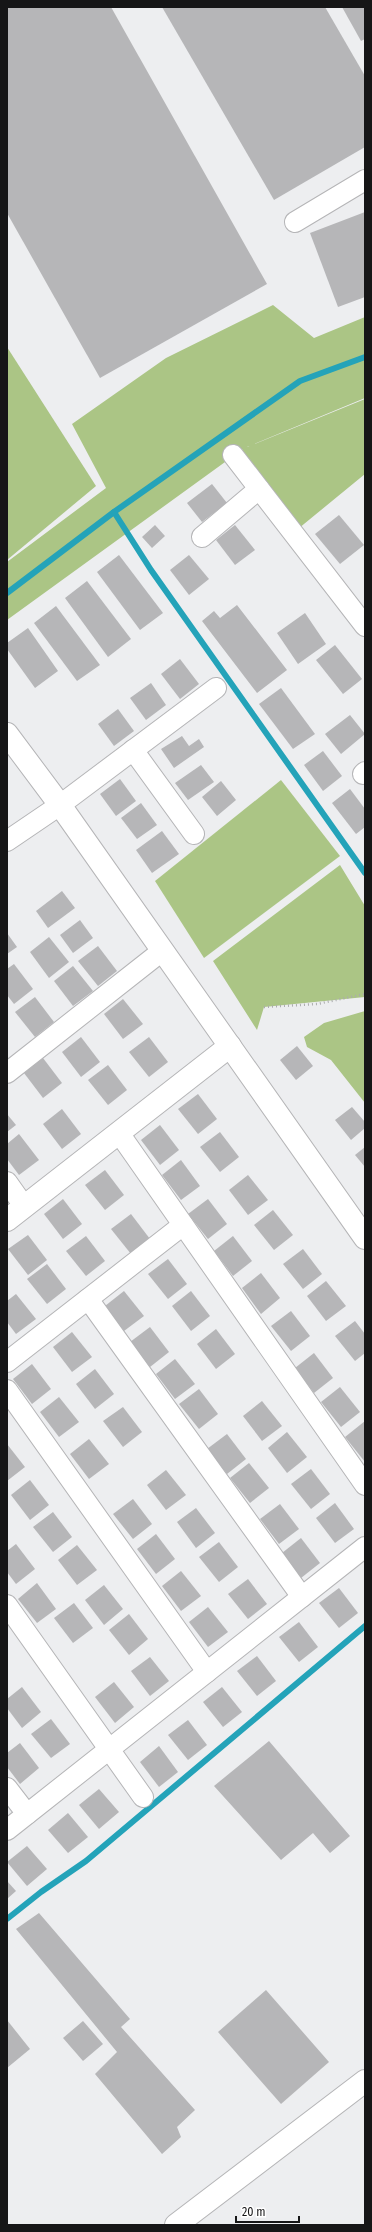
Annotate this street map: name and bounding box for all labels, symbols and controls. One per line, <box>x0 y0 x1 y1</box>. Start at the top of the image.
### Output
scale bar <box>236 2198 299 2224</box>
text: 20 m <box>242 2205 266 2219</box>

